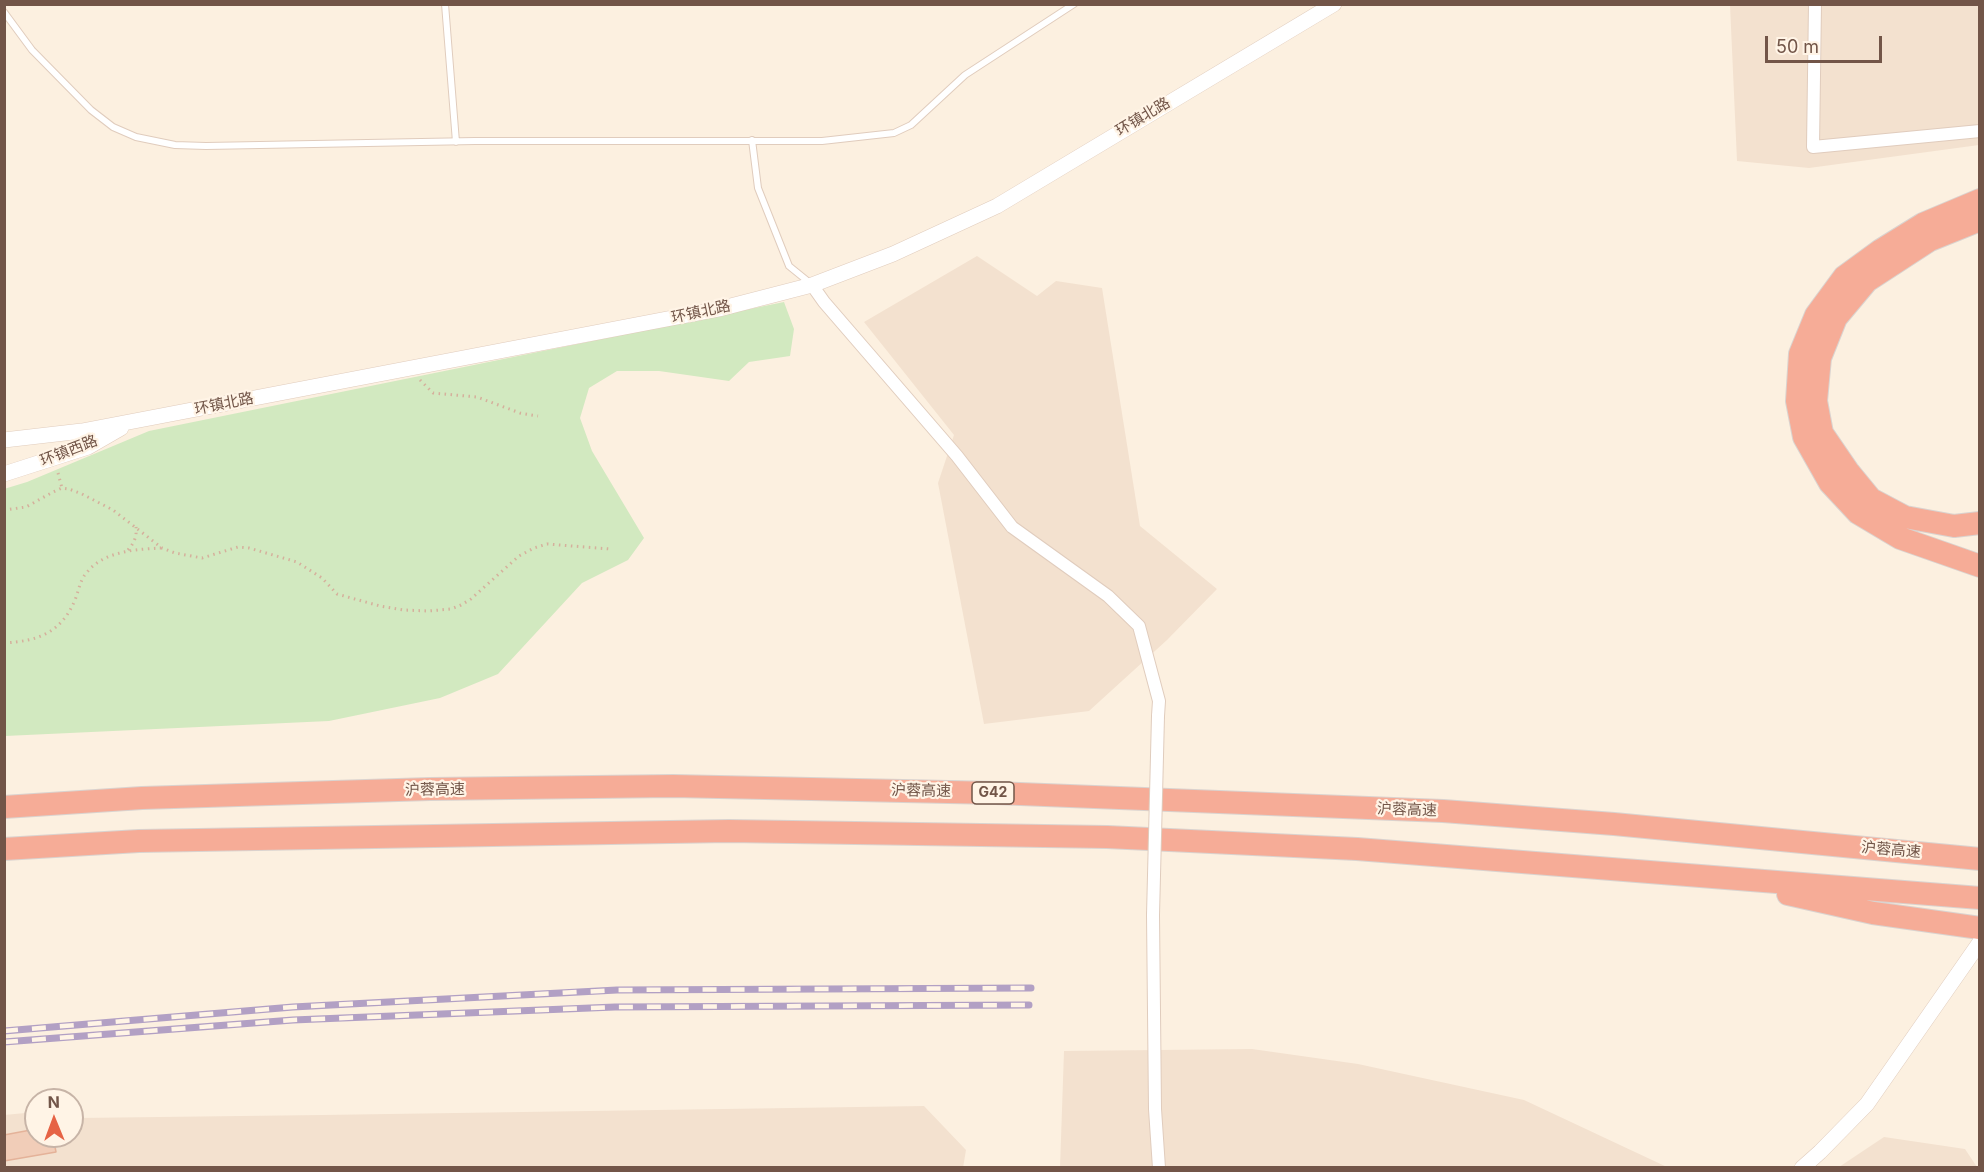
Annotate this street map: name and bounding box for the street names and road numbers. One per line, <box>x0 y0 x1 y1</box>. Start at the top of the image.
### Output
street label: 环镇北路 <box>1113 94 1173 140</box>
street label: 环镇北路 <box>670 297 732 327</box>
street label: 环镇北路 <box>193 389 255 419</box>
street label: 环镇西路 <box>38 432 100 470</box>
street label: 沪蓉高速 <box>405 780 465 800</box>
street label: 沪蓉高速 <box>891 781 951 801</box>
road number: G42 <box>972 782 1014 804</box>
street label: 沪蓉高速 <box>1377 800 1437 820</box>
street label: 沪蓉高速 <box>1860 838 1922 862</box>

